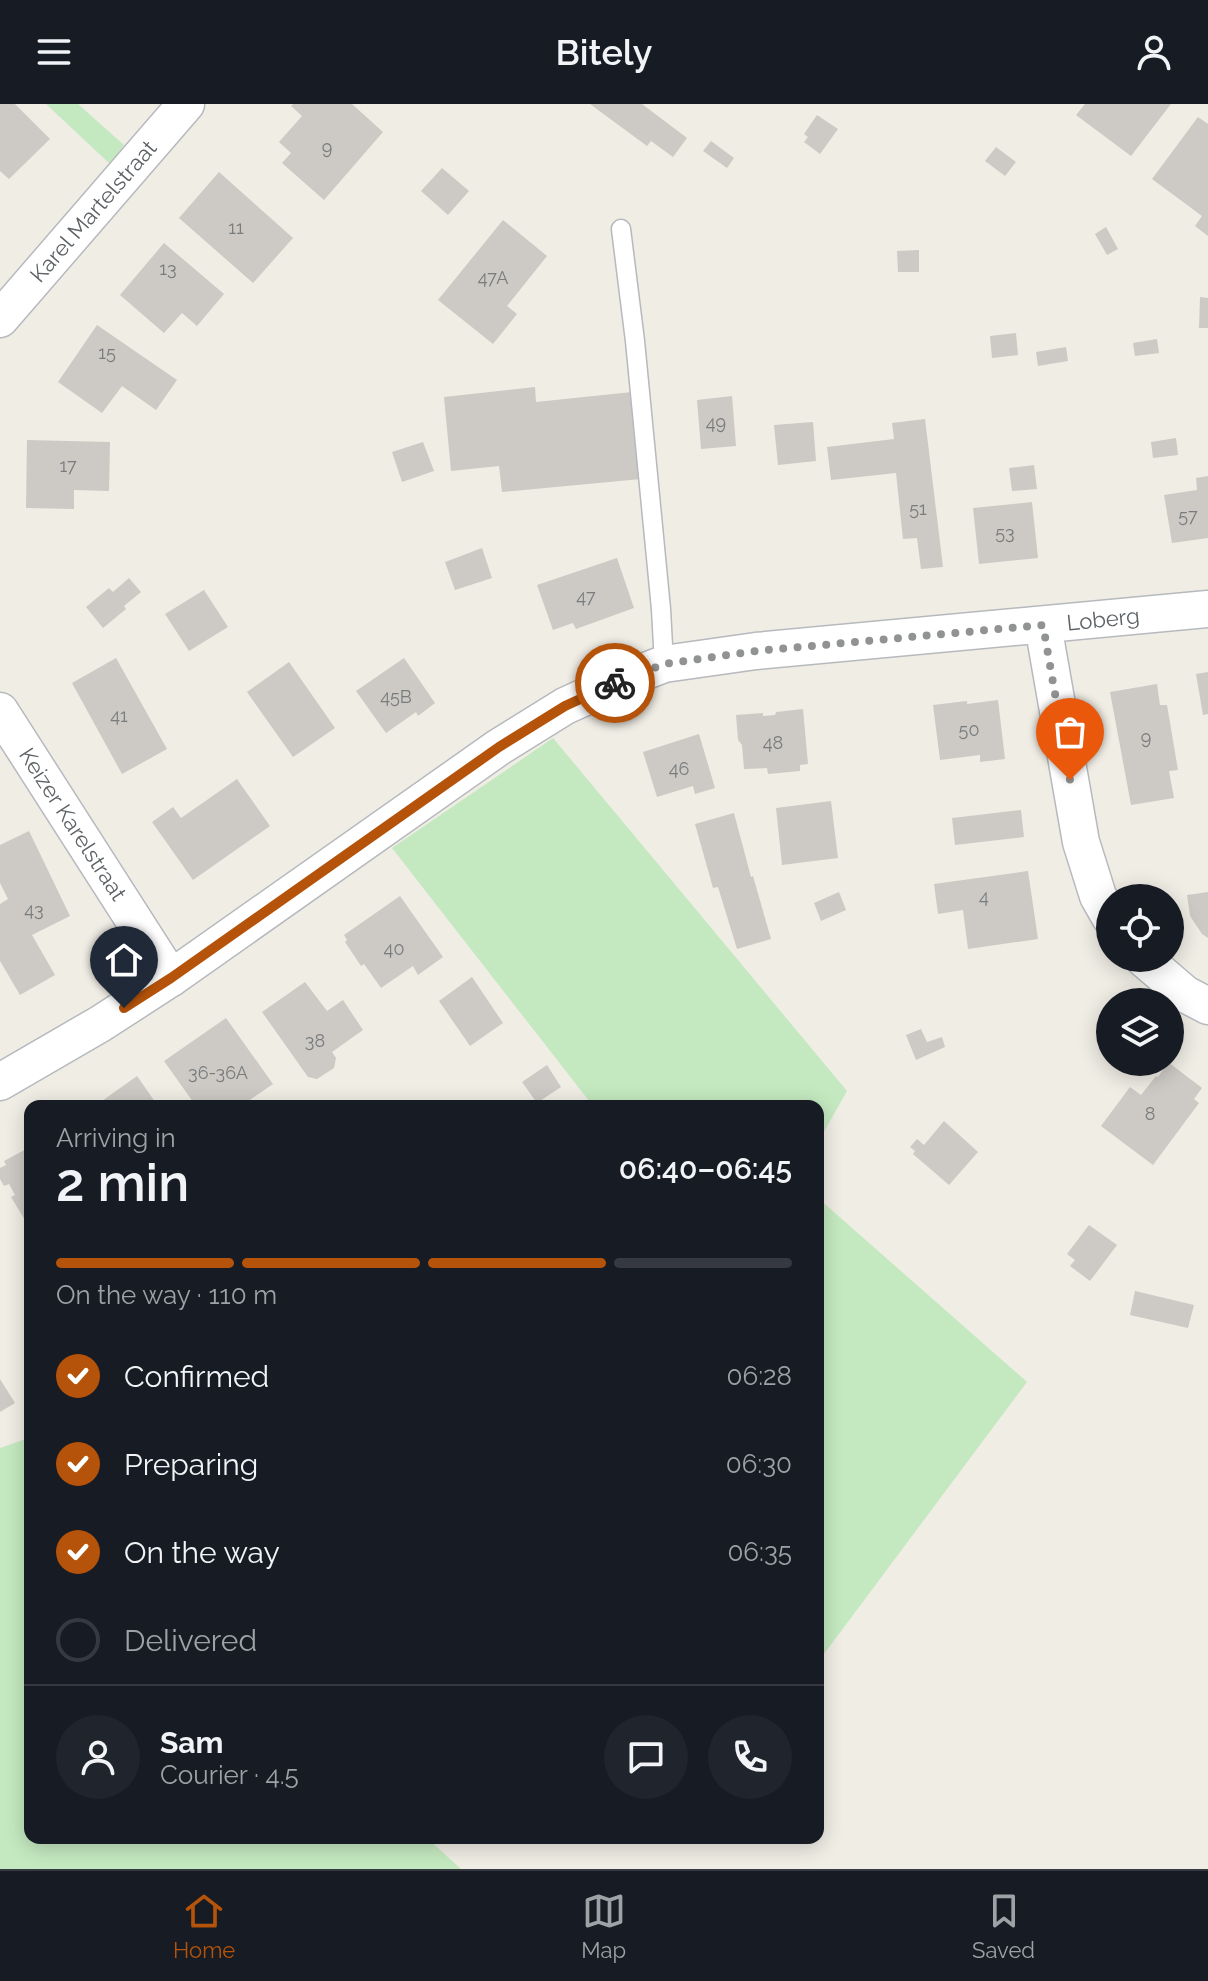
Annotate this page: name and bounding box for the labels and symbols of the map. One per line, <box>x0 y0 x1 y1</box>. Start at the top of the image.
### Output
street label: Karel Martelstraat <box>24 134 162 287</box>
house number: 9 <box>322 137 332 158</box>
house number: 11 <box>228 217 244 238</box>
house number: 13 <box>159 258 177 279</box>
house number: 47A <box>478 267 508 288</box>
house number: 15 <box>98 342 116 363</box>
house number: 49 <box>706 412 726 433</box>
house number: 17 <box>59 455 77 476</box>
house number: 51 <box>909 498 927 519</box>
house number: 57 <box>1178 505 1198 526</box>
house number: 53 <box>995 522 1015 543</box>
house number: 47 <box>576 586 596 607</box>
street label: Loberg <box>1065 602 1141 636</box>
courier <box>575 643 655 723</box>
house number: 45B <box>380 686 412 707</box>
pin <box>1036 698 1104 780</box>
house number: 41 <box>110 705 128 726</box>
house number: 50 <box>959 719 979 740</box>
house number: 9 <box>1141 727 1151 748</box>
house number: 48 <box>763 732 783 753</box>
street label: Keizer Karelstraat <box>14 743 132 906</box>
house number: 46 <box>669 758 689 779</box>
house number: 4 <box>979 886 989 907</box>
house number: 43 <box>24 899 44 920</box>
pin <box>90 926 158 1008</box>
house number: 40 <box>384 938 404 959</box>
house number: 38 <box>305 1030 325 1051</box>
house number: 36-36A <box>188 1062 248 1083</box>
house number: 8 <box>1145 1103 1155 1124</box>

